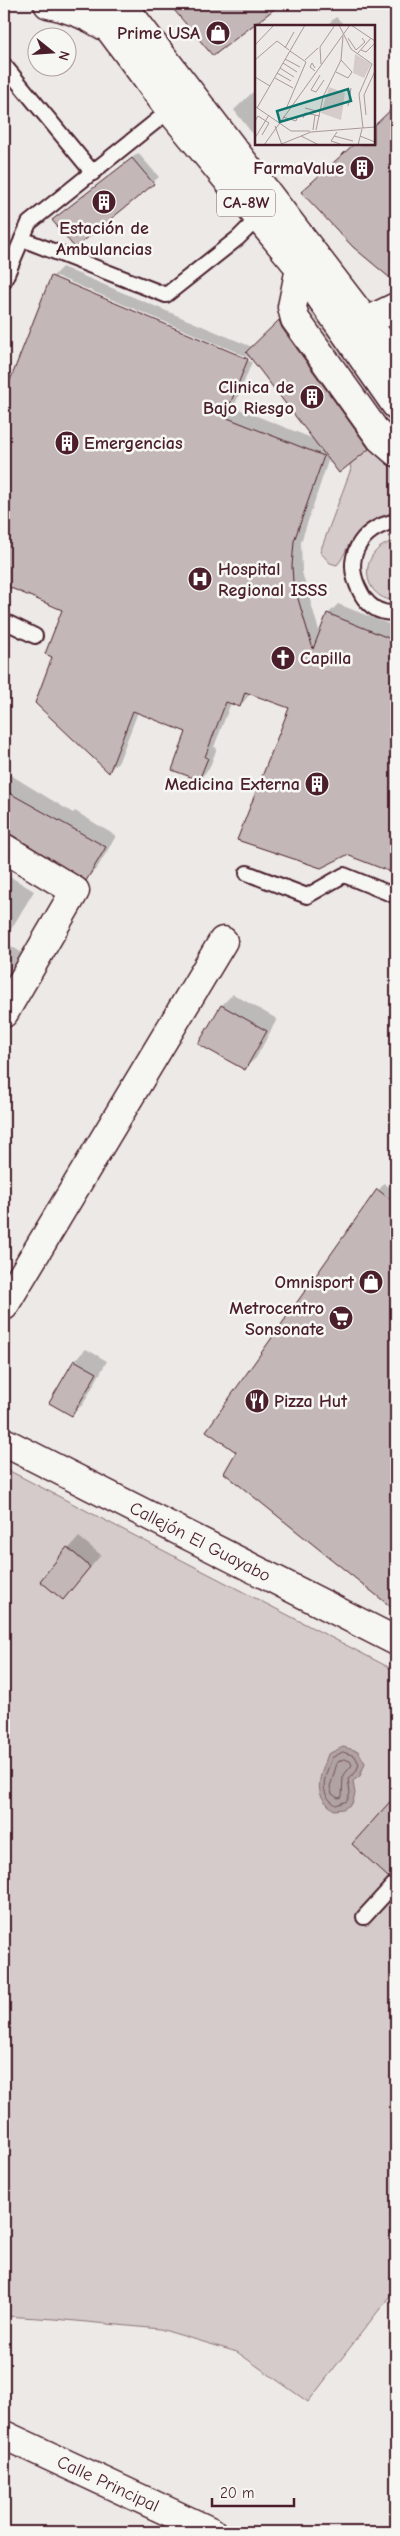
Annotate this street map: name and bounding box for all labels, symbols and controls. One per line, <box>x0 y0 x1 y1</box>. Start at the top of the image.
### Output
shop icon: Prime USA <box>205 20 231 46</box>
place label: Prime USA <box>117 23 200 44</box>
inset map <box>255 25 375 145</box>
north arrow <box>28 28 78 78</box>
text: N <box>54 49 73 63</box>
building icon: FarmaValue <box>349 155 375 181</box>
place label: FarmaValue <box>253 158 344 179</box>
building icon: Estación de Ambulancias <box>91 189 117 215</box>
road number: CA-8W <box>217 190 275 217</box>
place label: Estación de Ambulancias <box>56 218 152 260</box>
place label: Clinica de Bajo Riesgo <box>203 377 294 419</box>
building icon: Clinica de Bajo Riesgo <box>299 384 325 410</box>
building icon: Emergencias <box>54 430 80 456</box>
place label: Emergencias <box>84 433 183 454</box>
place label: Hospital Regional ISSS <box>218 559 327 601</box>
hospital icon: Hospital Regional ISSS <box>187 566 213 592</box>
church icon: Capilla <box>270 645 296 671</box>
place label: Capilla <box>300 648 351 669</box>
building icon: Medicina Externa <box>304 771 330 797</box>
place label: Medicina Externa <box>165 774 300 795</box>
shop icon: Omnisport <box>358 1269 384 1295</box>
place label: Omnisport <box>275 1272 355 1293</box>
place label: Metrocentro Sonsonate <box>229 1298 324 1340</box>
supermarket icon: Metrocentro Sonsonate <box>328 1305 354 1331</box>
restaurant icon: Pizza Hut <box>244 1388 270 1414</box>
place label: Pizza Hut <box>274 1391 348 1412</box>
street label: Callejón El Guayabo <box>126 1497 274 1587</box>
street label: Calle Principal <box>54 2451 162 2517</box>
scale bar <box>212 2476 295 2508</box>
text: 20 m <box>220 2484 254 2502</box>

